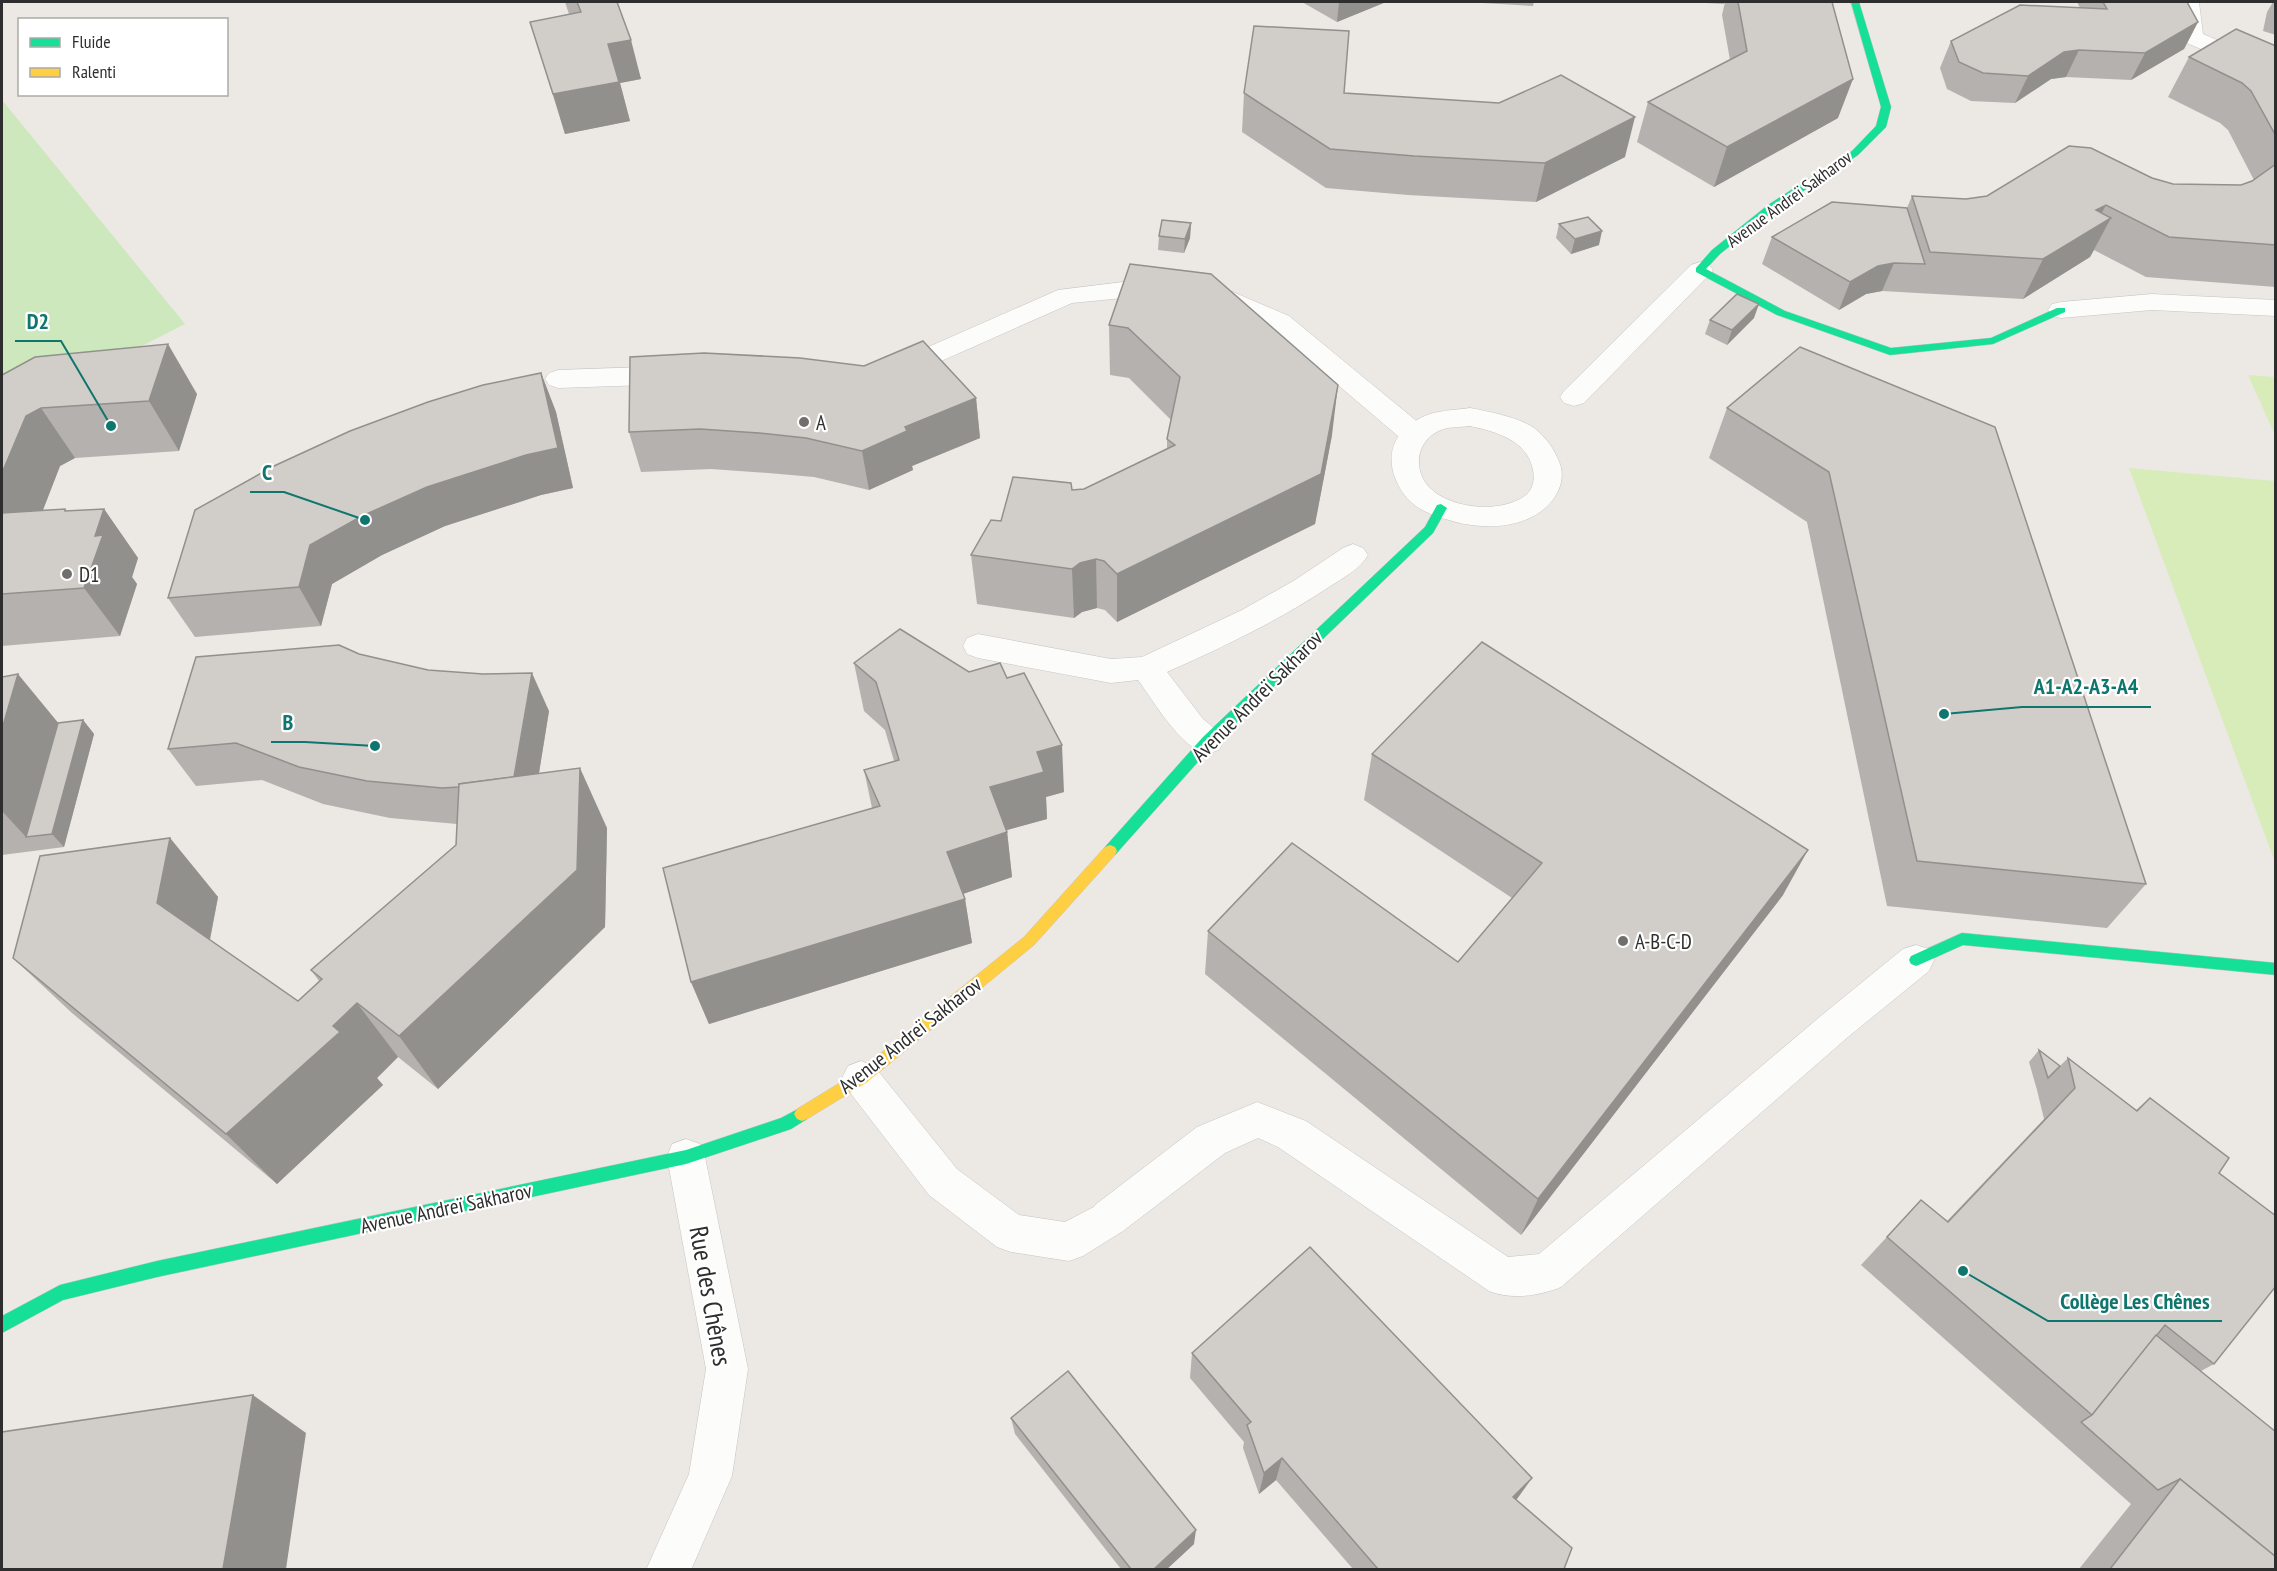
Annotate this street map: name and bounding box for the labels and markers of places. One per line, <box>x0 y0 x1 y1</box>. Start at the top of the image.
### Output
callout: D2 <box>15 301 61 341</box>
place label: A <box>816 409 826 436</box>
marker: A <box>797 415 811 429</box>
callout: C <box>250 452 284 492</box>
place label: D1 <box>79 561 99 588</box>
marker: D1 <box>60 567 74 581</box>
callout: A1-A2-A3-A4 <box>2022 667 2151 707</box>
callout: B <box>271 702 305 742</box>
place label: A-B-C-D <box>1635 928 1692 955</box>
marker: A-B-C-D <box>1616 934 1630 948</box>
callout: Collège Les Chênes <box>2048 1281 2222 1321</box>

